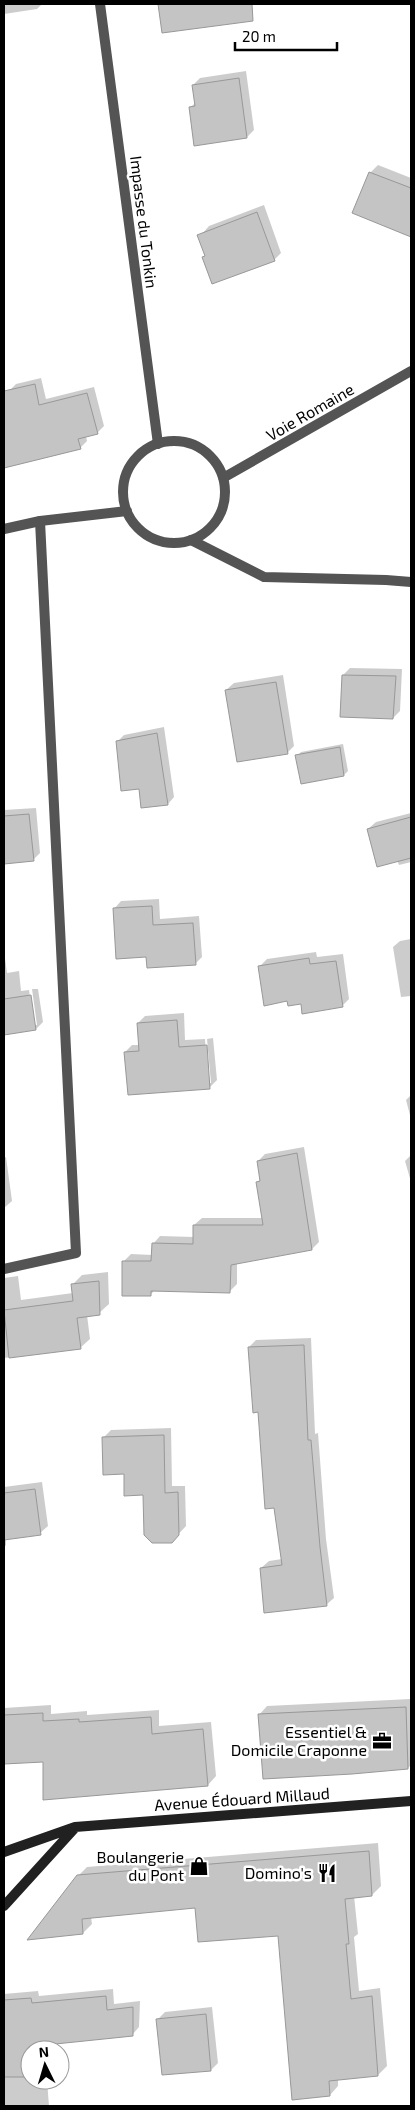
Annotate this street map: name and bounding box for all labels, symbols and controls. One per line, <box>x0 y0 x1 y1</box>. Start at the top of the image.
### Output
scale bar <box>235 20 338 52</box>
text: 20 m <box>242 27 276 45</box>
street label: Impasse du Tonkin <box>127 155 162 289</box>
street label: Voie Romaine <box>263 379 357 444</box>
place label: Essentiel & Domicile Craponne <box>231 1722 367 1759</box>
office icon: Essentiel & Domicile Craponne <box>371 1730 393 1752</box>
street label: Avenue Édouard Millaud <box>154 1783 330 1814</box>
place label: Boulangerie du Pont <box>97 1847 184 1884</box>
shop icon: Boulangerie du Pont <box>188 1855 210 1877</box>
restaurant icon: Domino's <box>316 1862 338 1884</box>
place label: Domino's <box>245 1863 312 1882</box>
north arrow <box>20 2040 70 2090</box>
text: N <box>38 2043 50 2060</box>

